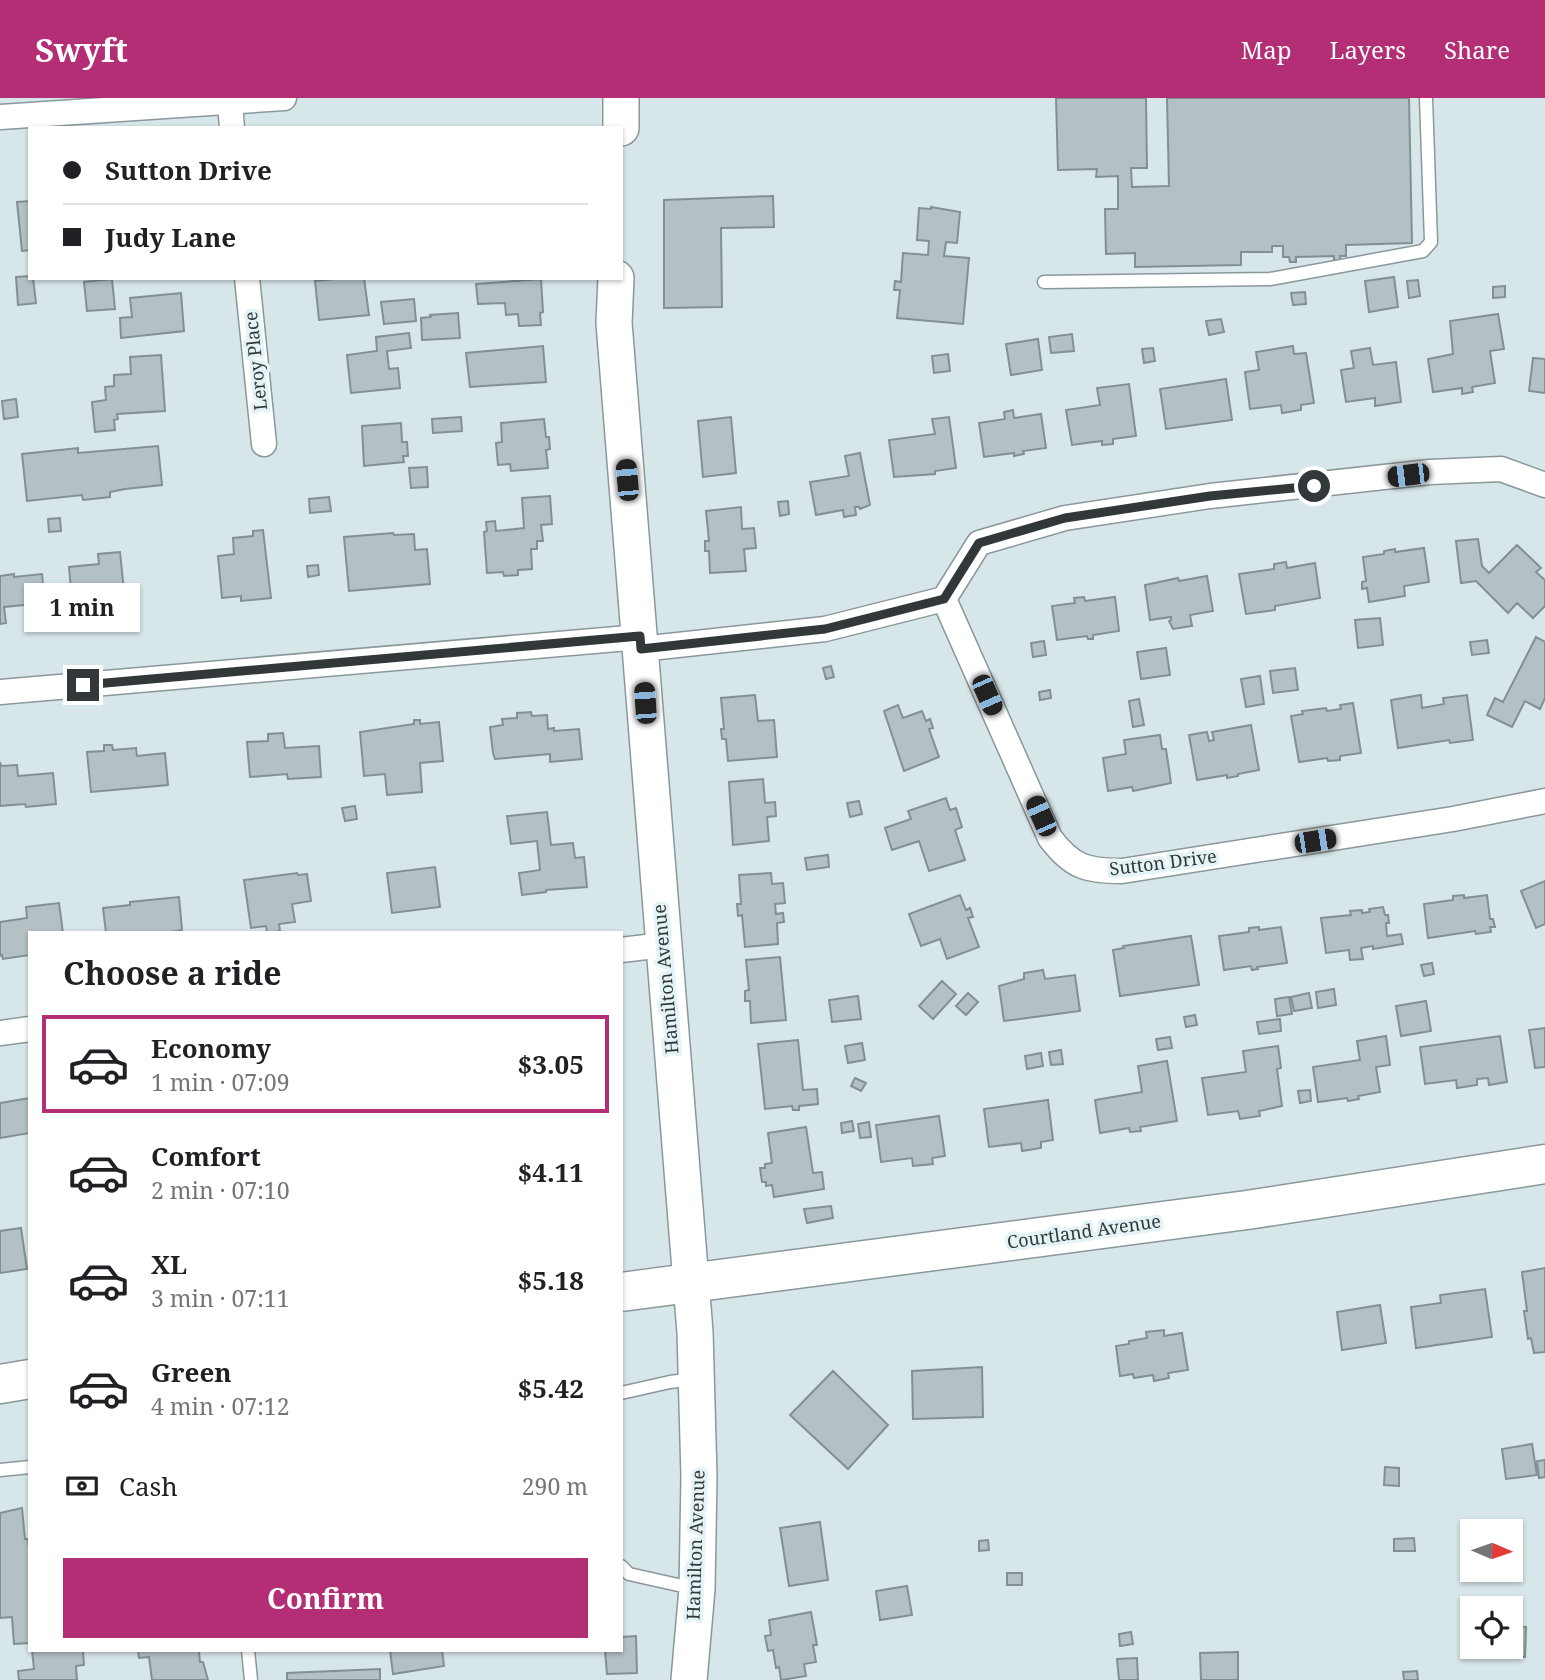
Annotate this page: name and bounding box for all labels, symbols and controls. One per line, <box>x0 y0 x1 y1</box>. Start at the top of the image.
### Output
text: Swyft <box>35 27 128 72</box>
text: Map <box>1241 33 1292 66</box>
text: Layers <box>1330 33 1406 66</box>
text: Share <box>1444 33 1510 66</box>
text: Sutton Drive <box>105 152 272 188</box>
text: Judy Lane <box>105 219 236 255</box>
street label: Leroy Place <box>238 310 272 412</box>
car <box>615 458 640 502</box>
car <box>1386 462 1431 488</box>
route start <box>1298 470 1330 502</box>
callout: 1 min <box>25 584 141 632</box>
text: 1 min <box>49 591 115 623</box>
route end <box>67 669 99 701</box>
car <box>969 672 1006 718</box>
car <box>634 681 657 725</box>
car <box>1023 793 1060 839</box>
car <box>1293 827 1338 855</box>
street label: Sutton Drive <box>1108 844 1218 880</box>
street label: Hamilton Avenue <box>647 903 683 1055</box>
text: Choose a ride <box>63 951 282 994</box>
text: Economy <box>151 1030 271 1066</box>
icon: car <box>67 1033 130 1096</box>
text: $3.05 <box>518 1046 584 1082</box>
text: 1 min · 07:09 <box>151 1066 289 1098</box>
text: Comfort <box>151 1138 261 1174</box>
icon: car <box>67 1141 130 1204</box>
text: $4.11 <box>518 1154 584 1190</box>
text: 2 min · 07:10 <box>151 1174 289 1206</box>
street label: Courtland Avenue <box>1005 1208 1162 1254</box>
text: XL <box>151 1246 187 1282</box>
icon: car <box>67 1249 130 1312</box>
text: $5.18 <box>518 1262 584 1298</box>
text: 3 min · 07:11 <box>151 1282 289 1314</box>
text: Green <box>151 1354 232 1390</box>
icon: car <box>67 1357 130 1420</box>
text: $5.42 <box>518 1370 584 1406</box>
text: 4 min · 07:12 <box>151 1390 289 1422</box>
icon: cash <box>63 1467 101 1505</box>
text: Cash <box>119 1468 178 1504</box>
text: 290 m <box>522 1470 588 1502</box>
street label: Hamilton Avenue <box>680 1470 710 1620</box>
north arrow <box>1460 1519 1522 1582</box>
map controls <box>1460 1519 1523 1659</box>
button: Confirm <box>63 1558 588 1638</box>
button: locate <box>1460 1596 1523 1659</box>

